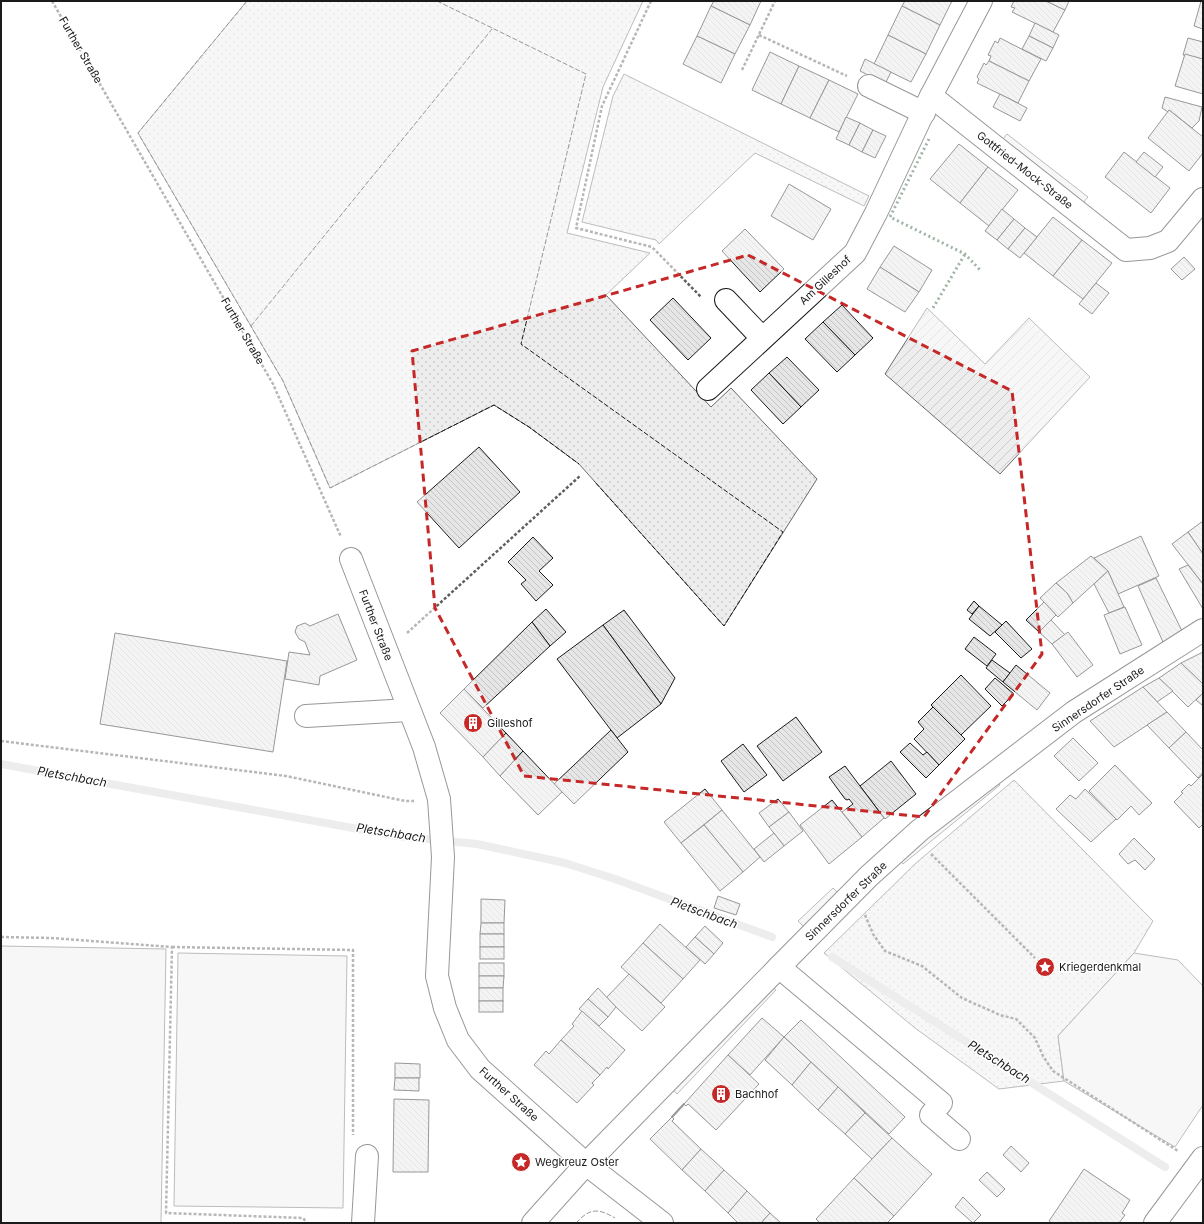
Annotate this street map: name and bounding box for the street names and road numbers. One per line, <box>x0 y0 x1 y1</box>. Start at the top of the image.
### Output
street label: Further Straße <box>56 14 106 86</box>
street label: Gottfried-Mock-Straße <box>974 128 1076 212</box>
street label: Am Gilleshof <box>796 252 854 308</box>
street label: Further Straße <box>218 295 268 367</box>
street label: Further Straße <box>356 588 396 662</box>
street label: Sinnersdorfer Straße <box>1049 663 1147 735</box>
street label: Sinnersdorfer Straße <box>802 858 890 944</box>
street label: Further Straße <box>477 1064 541 1124</box>

